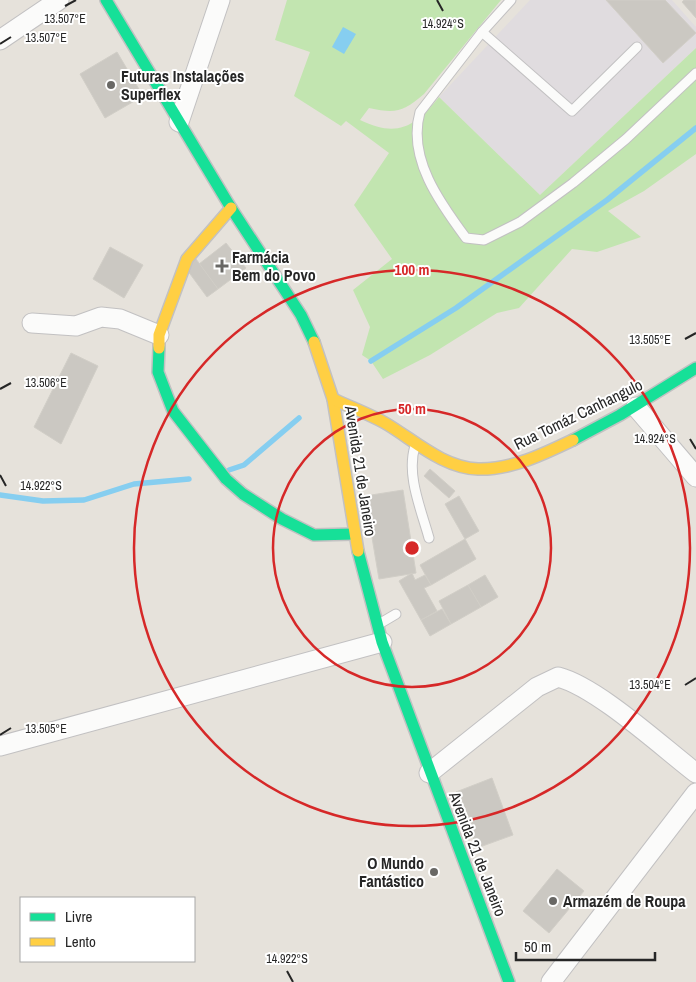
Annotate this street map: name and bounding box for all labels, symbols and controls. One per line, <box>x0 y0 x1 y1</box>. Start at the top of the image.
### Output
text: 13.507°E <box>44 11 86 27</box>
text: 14.924°S <box>422 16 464 32</box>
text: 13.507°E <box>25 30 67 46</box>
place label: Futuras Instalações Superflex <box>121 65 244 105</box>
marker: Futuras Instalações Superflex <box>105 79 117 91</box>
place label: Farmácia Bem do Povo <box>232 246 316 286</box>
text: 100 m <box>395 259 429 280</box>
marker: Farmácia Bem do Povo <box>216 260 228 272</box>
text: 13.505°E <box>629 332 671 348</box>
street label: Rua Tomáz Canhangulo <box>510 373 646 455</box>
text: 13.506°E <box>25 375 67 391</box>
text: 50 m <box>398 398 426 419</box>
street label: Avenida 21 de Janeiro <box>340 403 382 538</box>
text: 14.924°S <box>634 431 676 447</box>
text: 14.922°S <box>20 478 62 494</box>
centre of rings <box>403 539 421 557</box>
text: 13.504°E <box>629 677 671 693</box>
text: 13.505°E <box>25 721 67 737</box>
street label: Avenida 21 de Janeiro <box>444 788 512 919</box>
place label: O Mundo Fantástico <box>359 852 424 892</box>
marker: O Mundo Fantástico <box>428 866 440 878</box>
place label: Armazém de Roupa <box>563 890 686 912</box>
marker: Armazém de Roupa <box>547 895 559 907</box>
legend <box>20 897 195 962</box>
text: Livre <box>65 906 93 927</box>
scale bar <box>516 930 655 962</box>
text: Lento <box>65 931 96 952</box>
text: 50 m <box>524 936 551 957</box>
text: 14.922°S <box>266 951 308 967</box>

